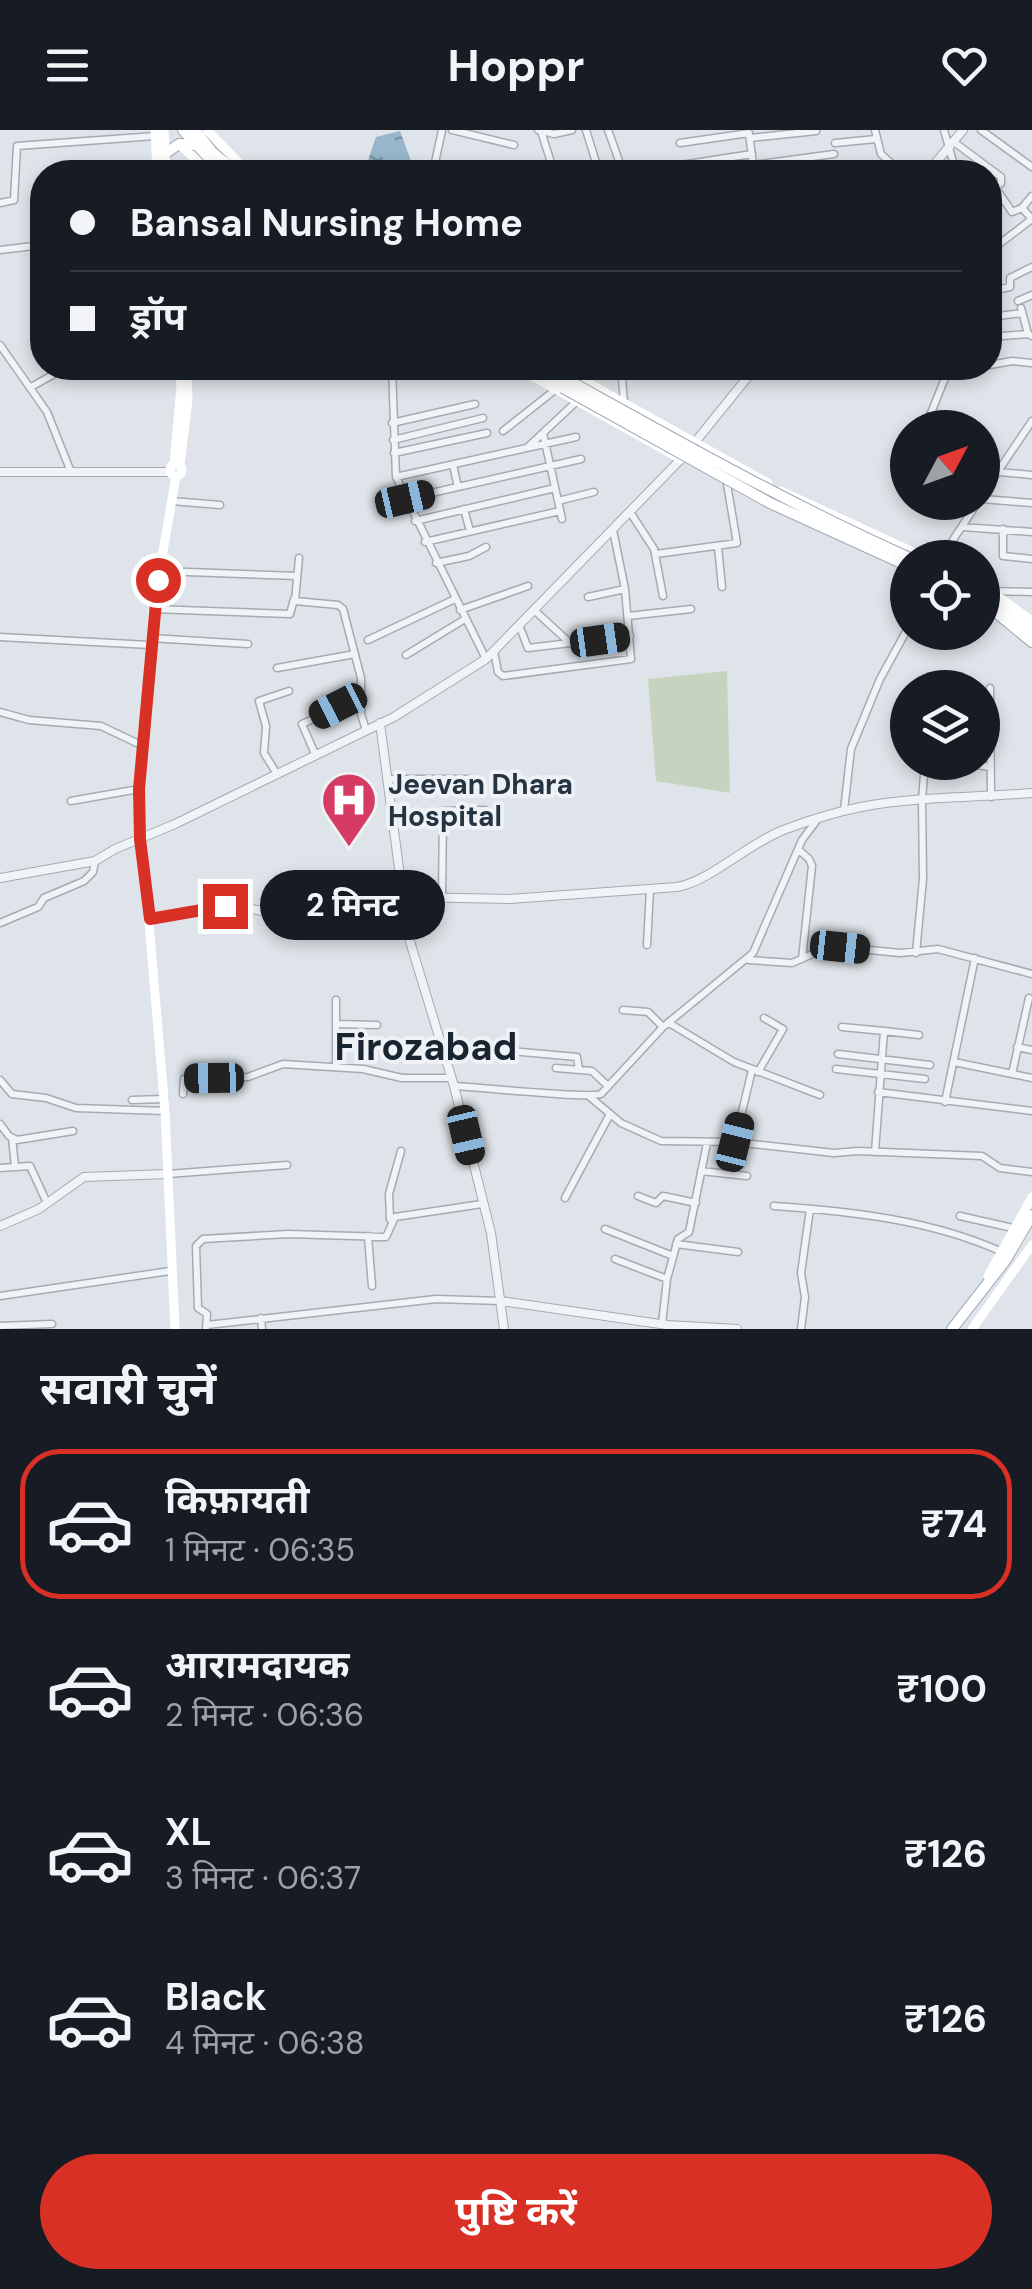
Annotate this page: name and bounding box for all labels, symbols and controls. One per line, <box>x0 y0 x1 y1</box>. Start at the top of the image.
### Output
text: Hoppr <box>448 36 584 95</box>
icon: menu <box>40 38 95 93</box>
icon: heart <box>937 38 992 93</box>
text: Bansal Nursing Home <box>130 198 523 248</box>
text: ड्रॉप <box>130 292 186 342</box>
north arrow <box>890 410 1000 520</box>
map controls <box>890 410 1000 780</box>
car <box>372 478 438 520</box>
button: locate <box>890 540 1000 650</box>
route start <box>136 558 181 603</box>
car <box>568 621 632 659</box>
button: layers <box>890 670 1000 780</box>
car <box>304 679 372 733</box>
place label: Jeevan Dhara Hospital <box>388 766 573 835</box>
hospital icon: Jeevan Dhara Hospital <box>319 770 379 849</box>
callout: 2 मिनट <box>260 871 445 941</box>
route end <box>203 884 248 929</box>
text: 2 मिनट <box>306 884 399 926</box>
car <box>809 929 871 965</box>
district label: Firozabad <box>335 1022 517 1072</box>
car <box>184 1062 244 1094</box>
car <box>445 1102 487 1168</box>
car <box>713 1109 757 1175</box>
text: सवारी चुनें <box>40 1359 216 1418</box>
text: किफ़ायती <box>165 1475 309 1525</box>
icon: car <box>45 1479 135 1569</box>
text: ₹74 <box>921 1499 987 1549</box>
text: 1 मिनट · 06:35 <box>165 1529 355 1571</box>
text: आरामदायक <box>165 1640 349 1690</box>
icon: car <box>45 1644 135 1734</box>
text: ₹100 <box>896 1664 987 1714</box>
text: 2 मिनट · 06:36 <box>165 1694 364 1736</box>
text: XL <box>165 1807 212 1857</box>
icon: car <box>45 1809 135 1899</box>
text: ₹126 <box>904 1829 987 1879</box>
text: 3 मिनट · 06:37 <box>165 1857 361 1899</box>
text: Black <box>165 1972 267 2022</box>
icon: car <box>45 1974 135 2064</box>
text: ₹126 <box>904 1994 987 2044</box>
text: 4 मिनट · 06:38 <box>165 2022 364 2064</box>
button: पुष्टि करें <box>40 2154 992 2269</box>

